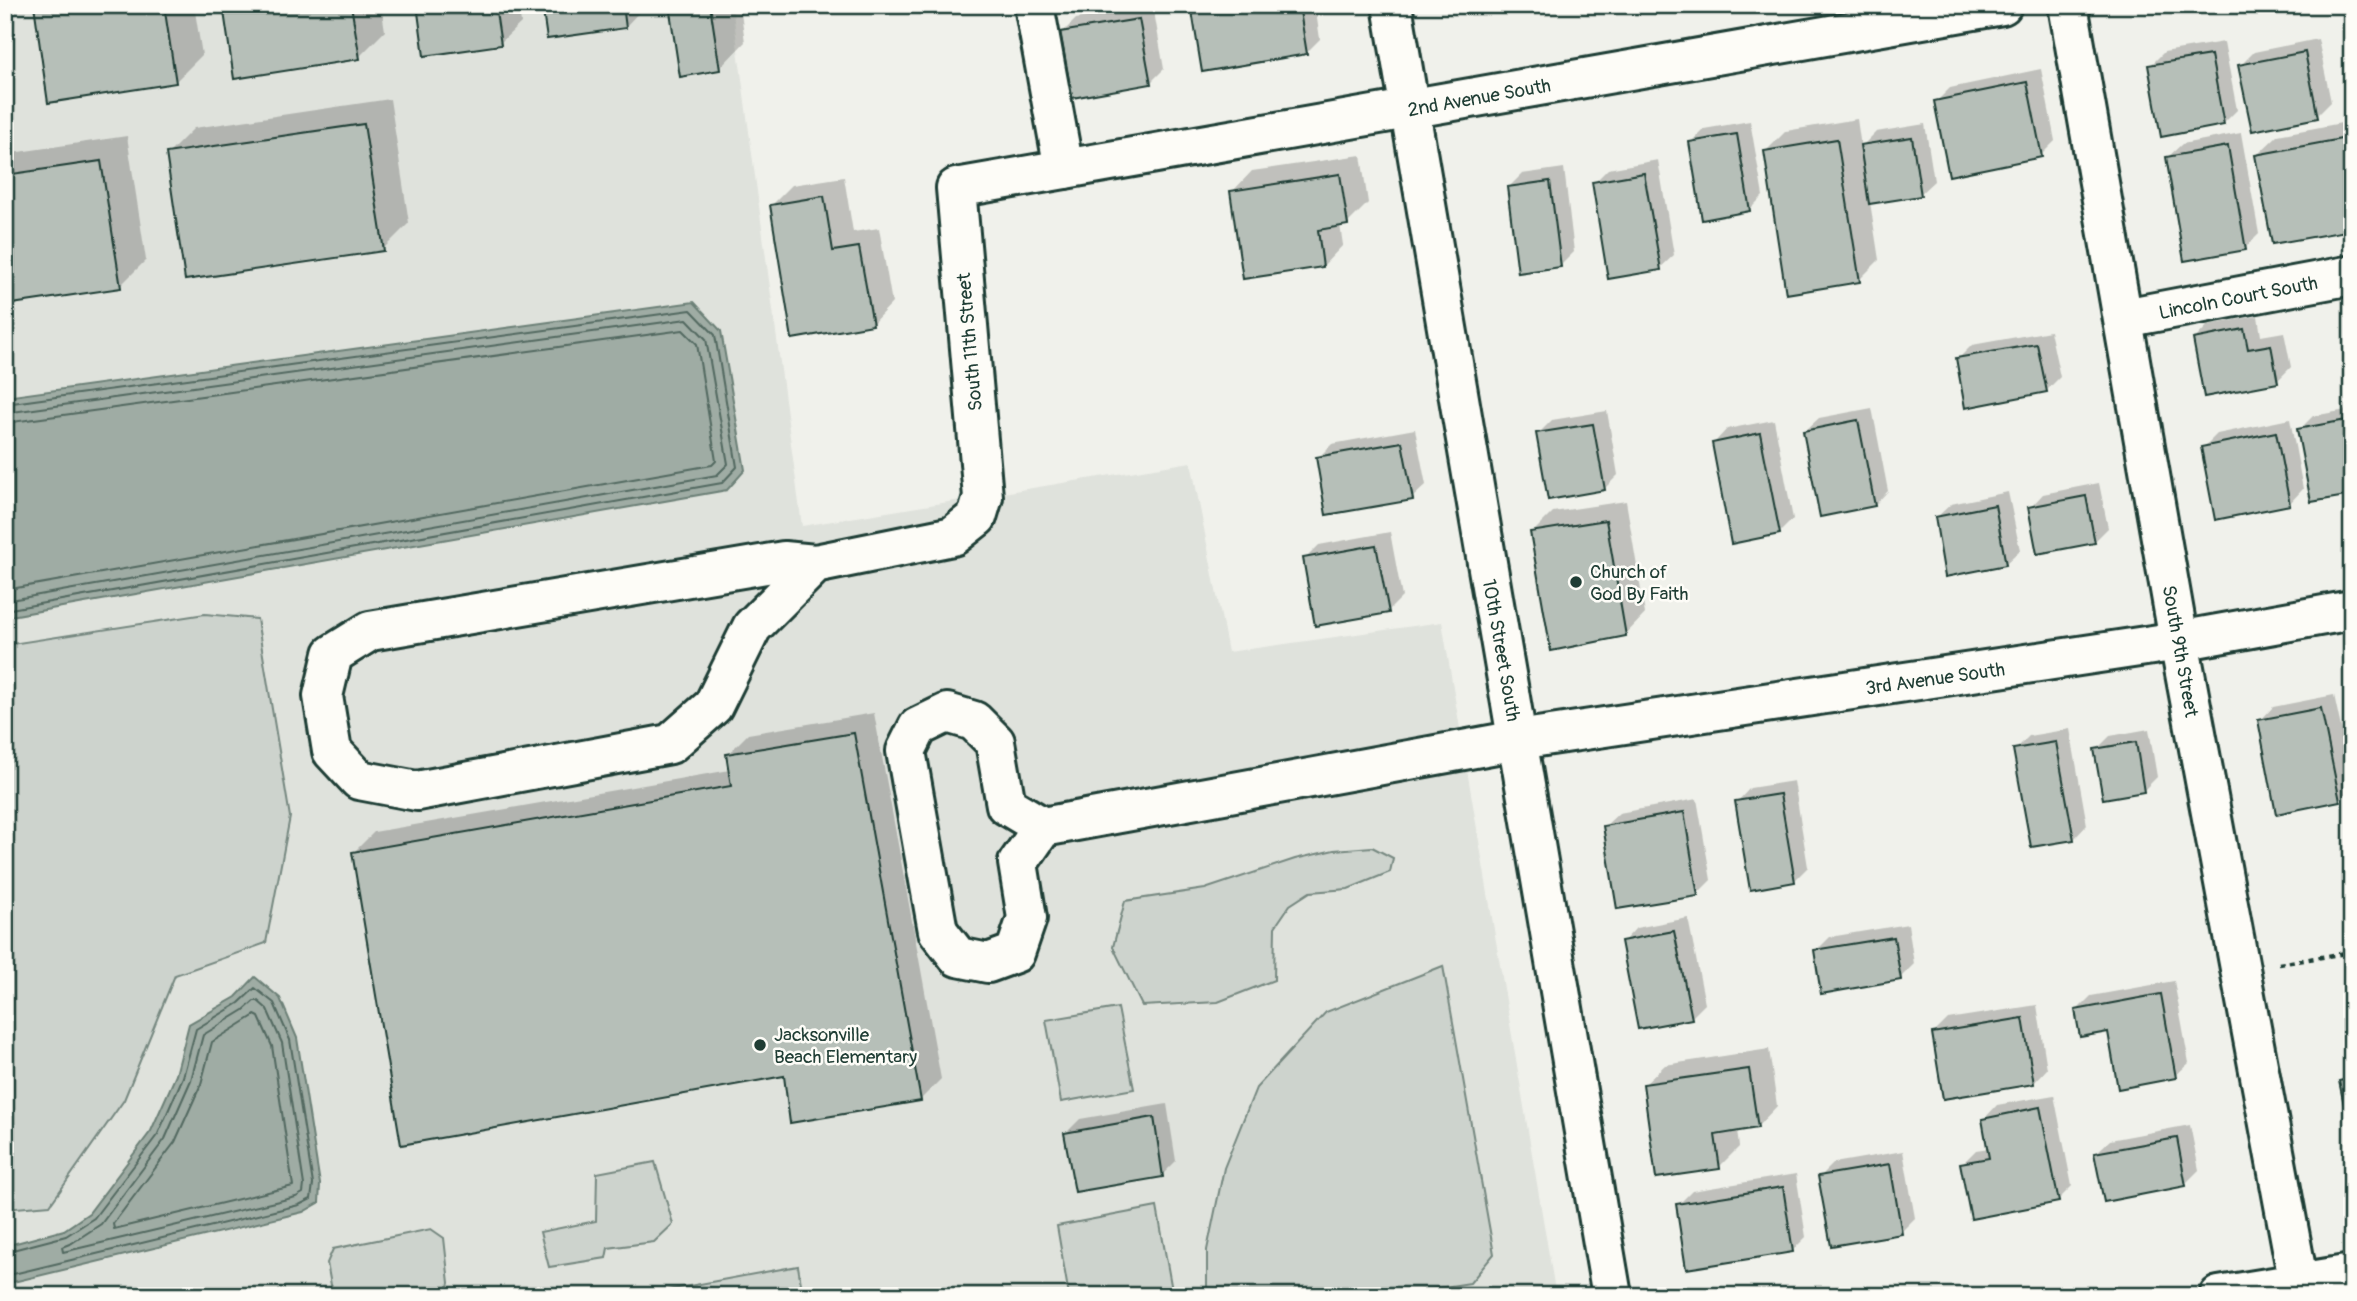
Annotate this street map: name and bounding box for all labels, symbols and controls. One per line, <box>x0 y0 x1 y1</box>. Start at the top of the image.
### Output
street label: 2nd Avenue South <box>1406 74 1553 122</box>
street label: South 11th Street <box>952 271 988 412</box>
street label: Lincoln Court South <box>2157 271 2320 325</box>
place label: Church of God By Faith <box>1590 560 1688 606</box>
marker: Church of God By Faith <box>1568 574 1584 590</box>
street label: 10th Street South <box>1477 577 1525 723</box>
street label: South 9th Street <box>2157 583 2203 719</box>
street label: 3rd Avenue South <box>1864 657 2006 701</box>
place label: Jacksonville Beach Elementary <box>774 1023 917 1069</box>
marker: Jacksonville Beach Elementary <box>752 1037 768 1053</box>

